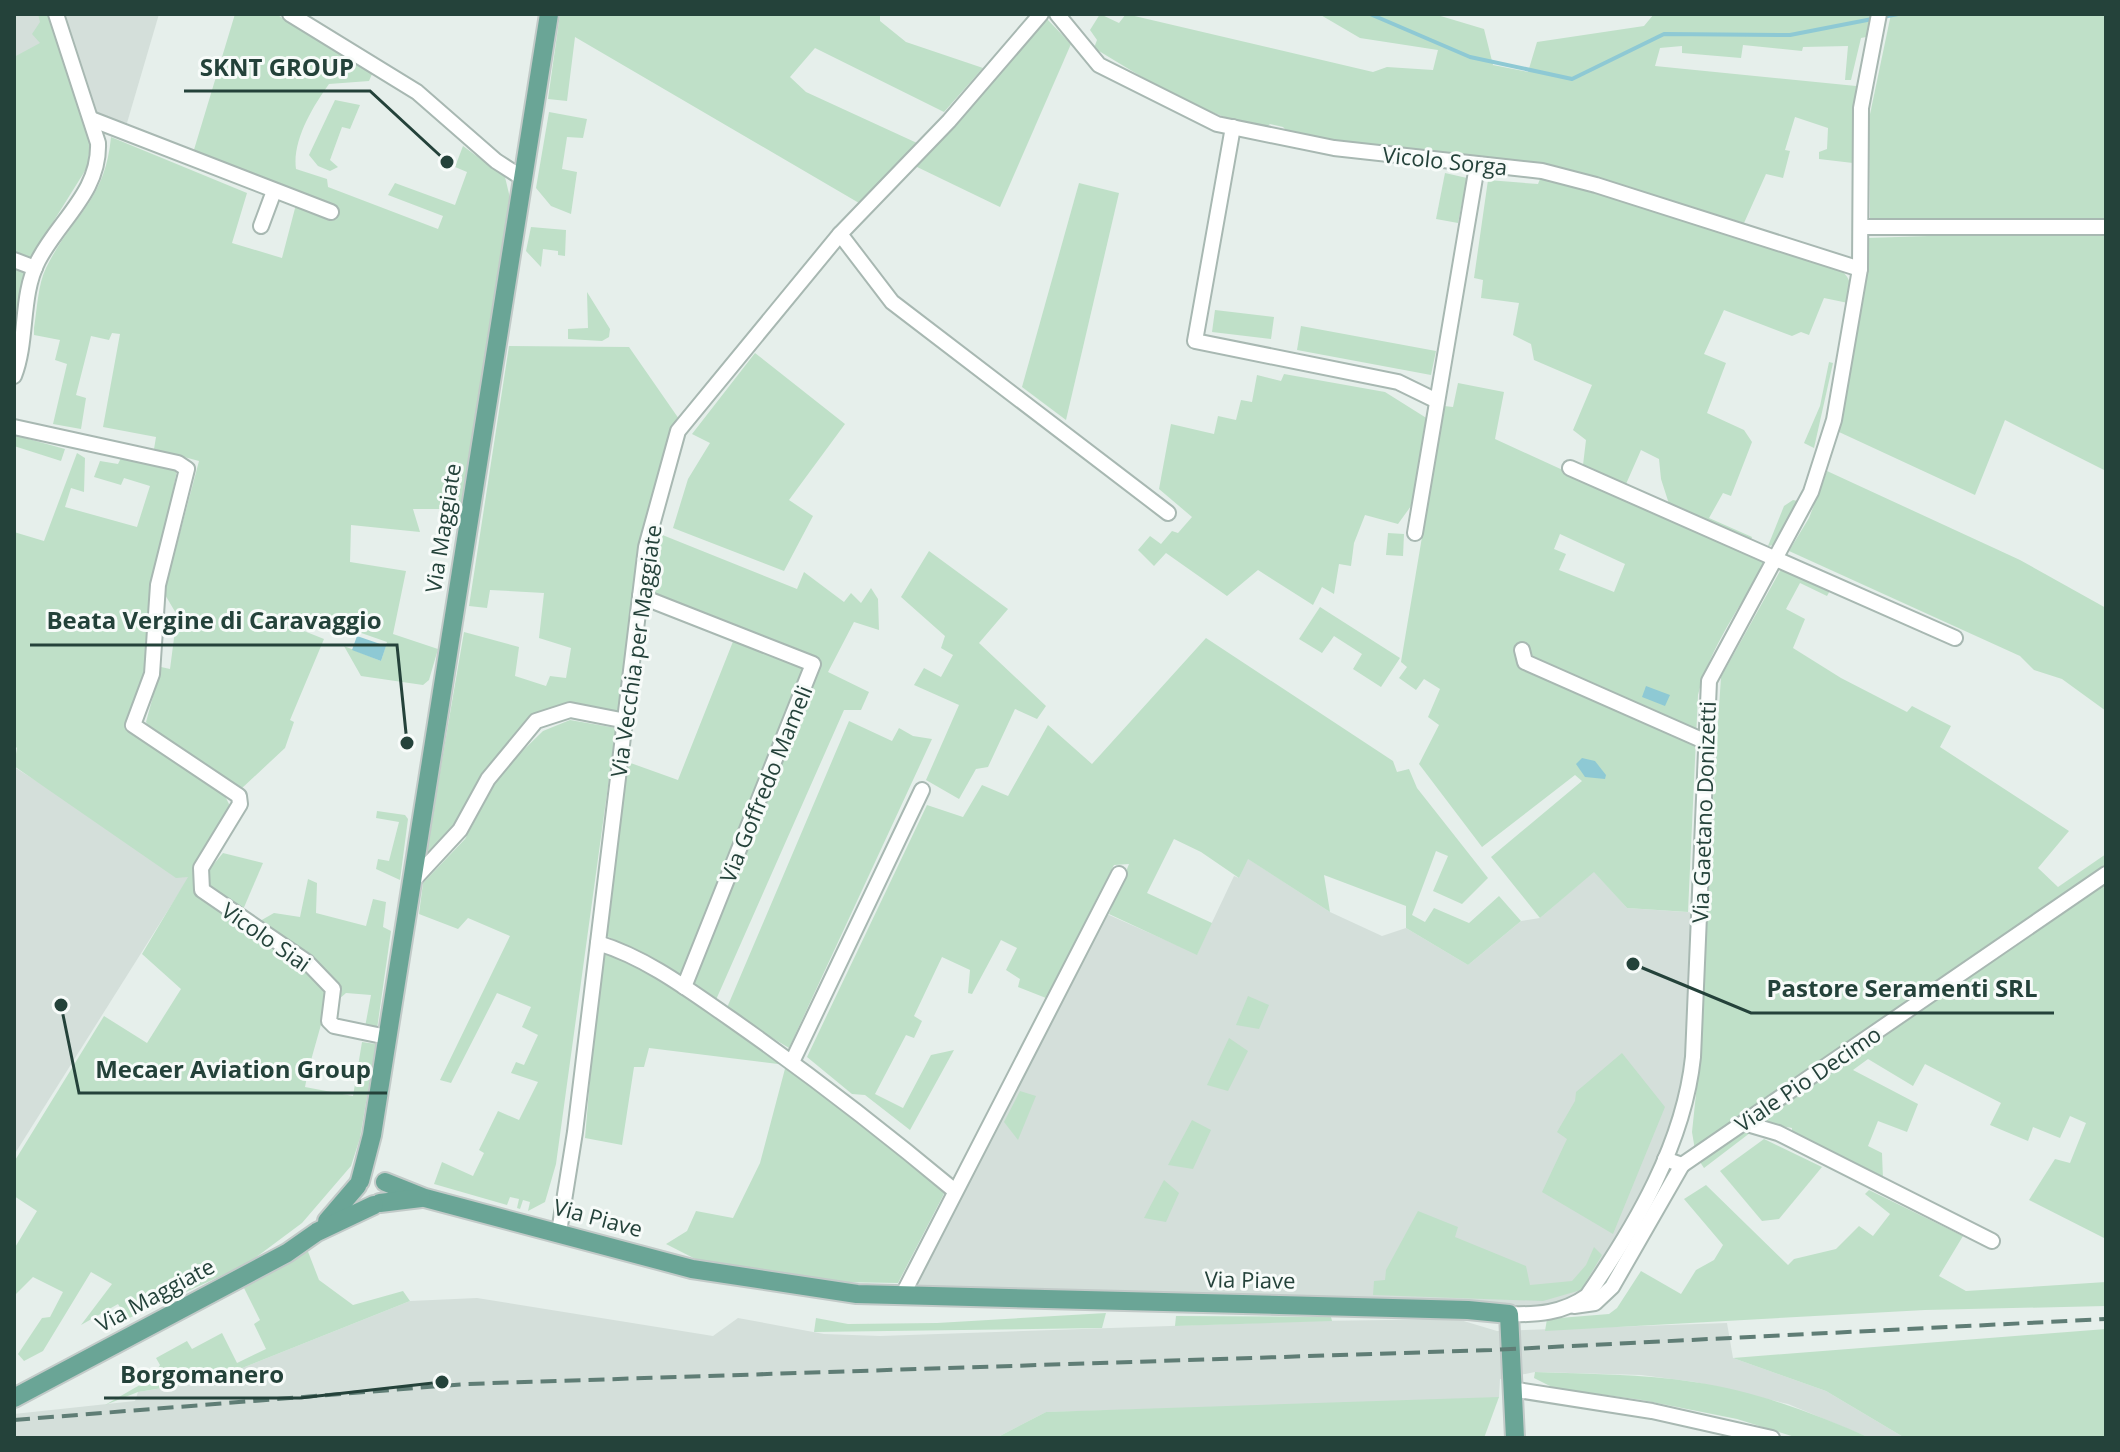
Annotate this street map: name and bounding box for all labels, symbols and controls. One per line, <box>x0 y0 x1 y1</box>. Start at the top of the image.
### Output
callout: SKNT GROUP <box>184 43 370 91</box>
text: SKNT GROUP <box>200 50 354 83</box>
street label: Vicolo Sorga <box>1381 139 1509 181</box>
street label: Via Maggiate <box>417 461 467 595</box>
street label: Via Vecchia per Maggiate <box>602 523 668 779</box>
callout: Beata Vergine di Caravaggio <box>30 597 397 645</box>
text: Beata Vergine di Caravaggio <box>46 603 382 636</box>
street label: Via Goffredo Mameli <box>712 681 818 887</box>
street label: Via Gaetano Donizetti <box>1684 701 1722 923</box>
street label: Vicolo Siai <box>216 895 317 978</box>
callout: Pastore Seramenti SRL <box>1751 965 2054 1013</box>
text: Pastore Seramenti SRL <box>1767 971 2038 1004</box>
street label: Viale Pio Decimo <box>1728 1018 1886 1138</box>
callout: Mecaer Aviation Group <box>79 1045 387 1093</box>
text: Mecaer Aviation Group <box>95 1052 371 1085</box>
street label: Via Piave <box>550 1191 646 1243</box>
street label: Via Maggiate <box>90 1250 219 1338</box>
street label: Via Piave <box>1204 1263 1296 1295</box>
callout: Borgomanero <box>104 1350 300 1398</box>
text: Borgomanero <box>120 1357 284 1390</box>

